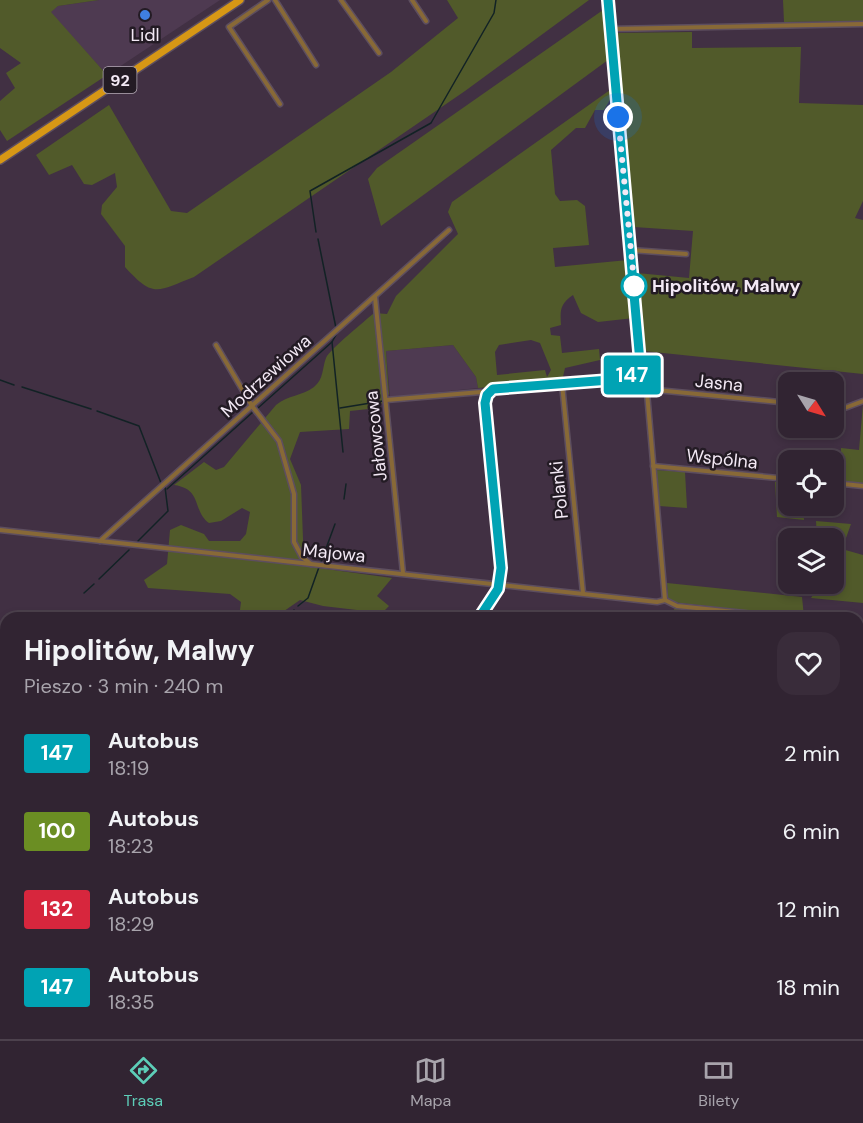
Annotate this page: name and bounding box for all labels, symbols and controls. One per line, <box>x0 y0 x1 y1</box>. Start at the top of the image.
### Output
marker: Lidl <box>138 8 152 22</box>
place label: Lidl <box>130 23 160 47</box>
road number: 92 <box>104 67 136 93</box>
your location <box>603 102 633 132</box>
marker: Hipolitów, Malwy <box>621 273 647 299</box>
place label: Hipolitów, Malwy <box>652 274 800 298</box>
street label: Modrzewiowa <box>216 329 316 423</box>
line badge: 147 <box>598 356 666 394</box>
text: 147 <box>616 361 648 389</box>
street label: Jasna <box>694 369 744 397</box>
north arrow <box>778 372 844 438</box>
map controls <box>778 372 844 594</box>
street label: Jałowcowa <box>359 390 393 482</box>
street label: Wspólna <box>685 443 759 475</box>
button: locate <box>778 450 844 516</box>
street label: Polanki <box>544 460 574 520</box>
button: layers <box>778 528 844 594</box>
street label: Majowa <box>301 538 367 568</box>
text: Hipolitów, Malwy <box>24 632 255 669</box>
button: heart <box>777 632 840 695</box>
text: Pieszo · 3 min · 240 m <box>24 673 223 699</box>
text: Autobus <box>108 726 199 755</box>
text: 147 <box>41 739 73 767</box>
text: 2 min <box>784 739 840 768</box>
text: 18:19 <box>108 755 149 781</box>
text: Autobus <box>108 804 199 833</box>
text: 100 <box>38 817 76 845</box>
text: 6 min <box>783 817 840 846</box>
text: 18:23 <box>108 833 154 859</box>
text: Autobus <box>108 882 199 911</box>
text: 132 <box>41 895 73 923</box>
text: 12 min <box>777 895 840 924</box>
text: 18:29 <box>108 911 154 937</box>
text: Autobus <box>108 960 199 989</box>
text: 147 <box>41 973 73 1001</box>
text: 18 min <box>776 973 840 1002</box>
text: 18:35 <box>108 989 154 1015</box>
tab: Trasa <box>124 1054 163 1111</box>
tab: Mapa <box>410 1054 451 1111</box>
tab: Bilety <box>698 1054 739 1111</box>

